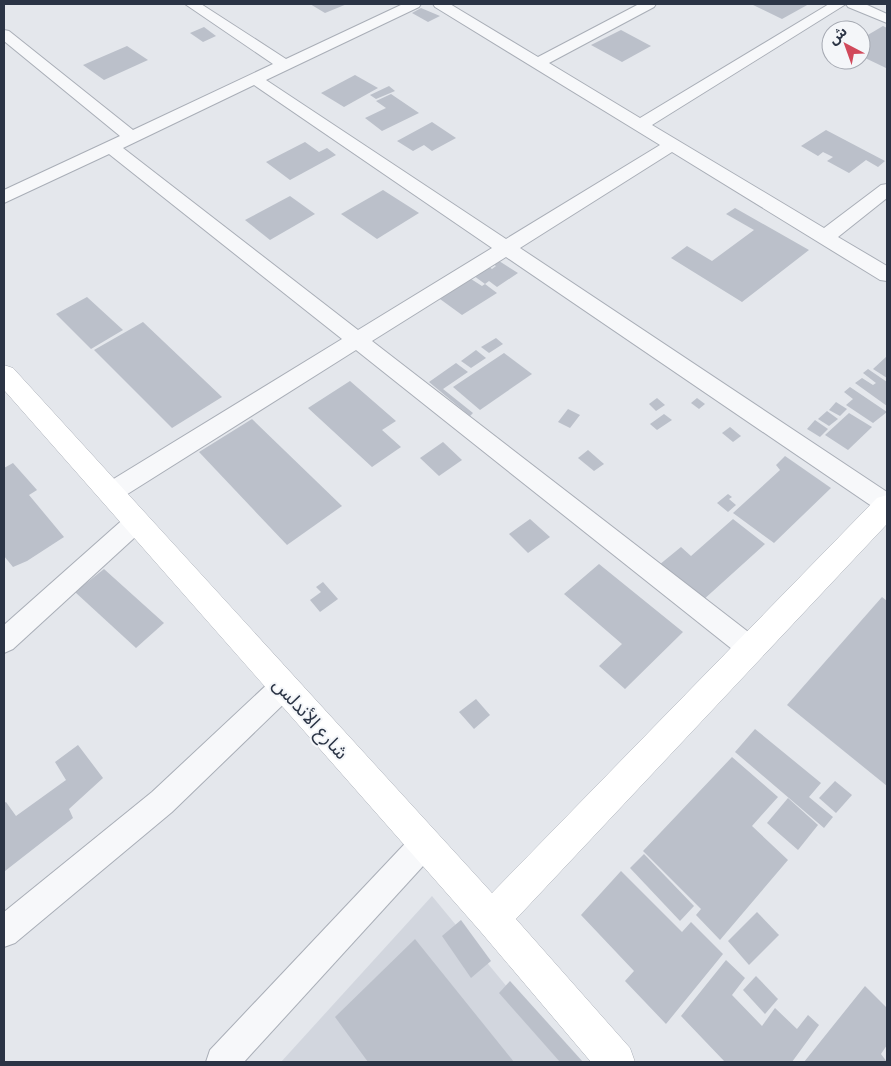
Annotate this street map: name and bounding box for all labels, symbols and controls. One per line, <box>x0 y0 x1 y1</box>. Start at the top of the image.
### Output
north arrow <box>821 20 871 70</box>
text: ش <box>824 22 851 48</box>
street label: شارع الأندلس <box>267 672 354 765</box>

